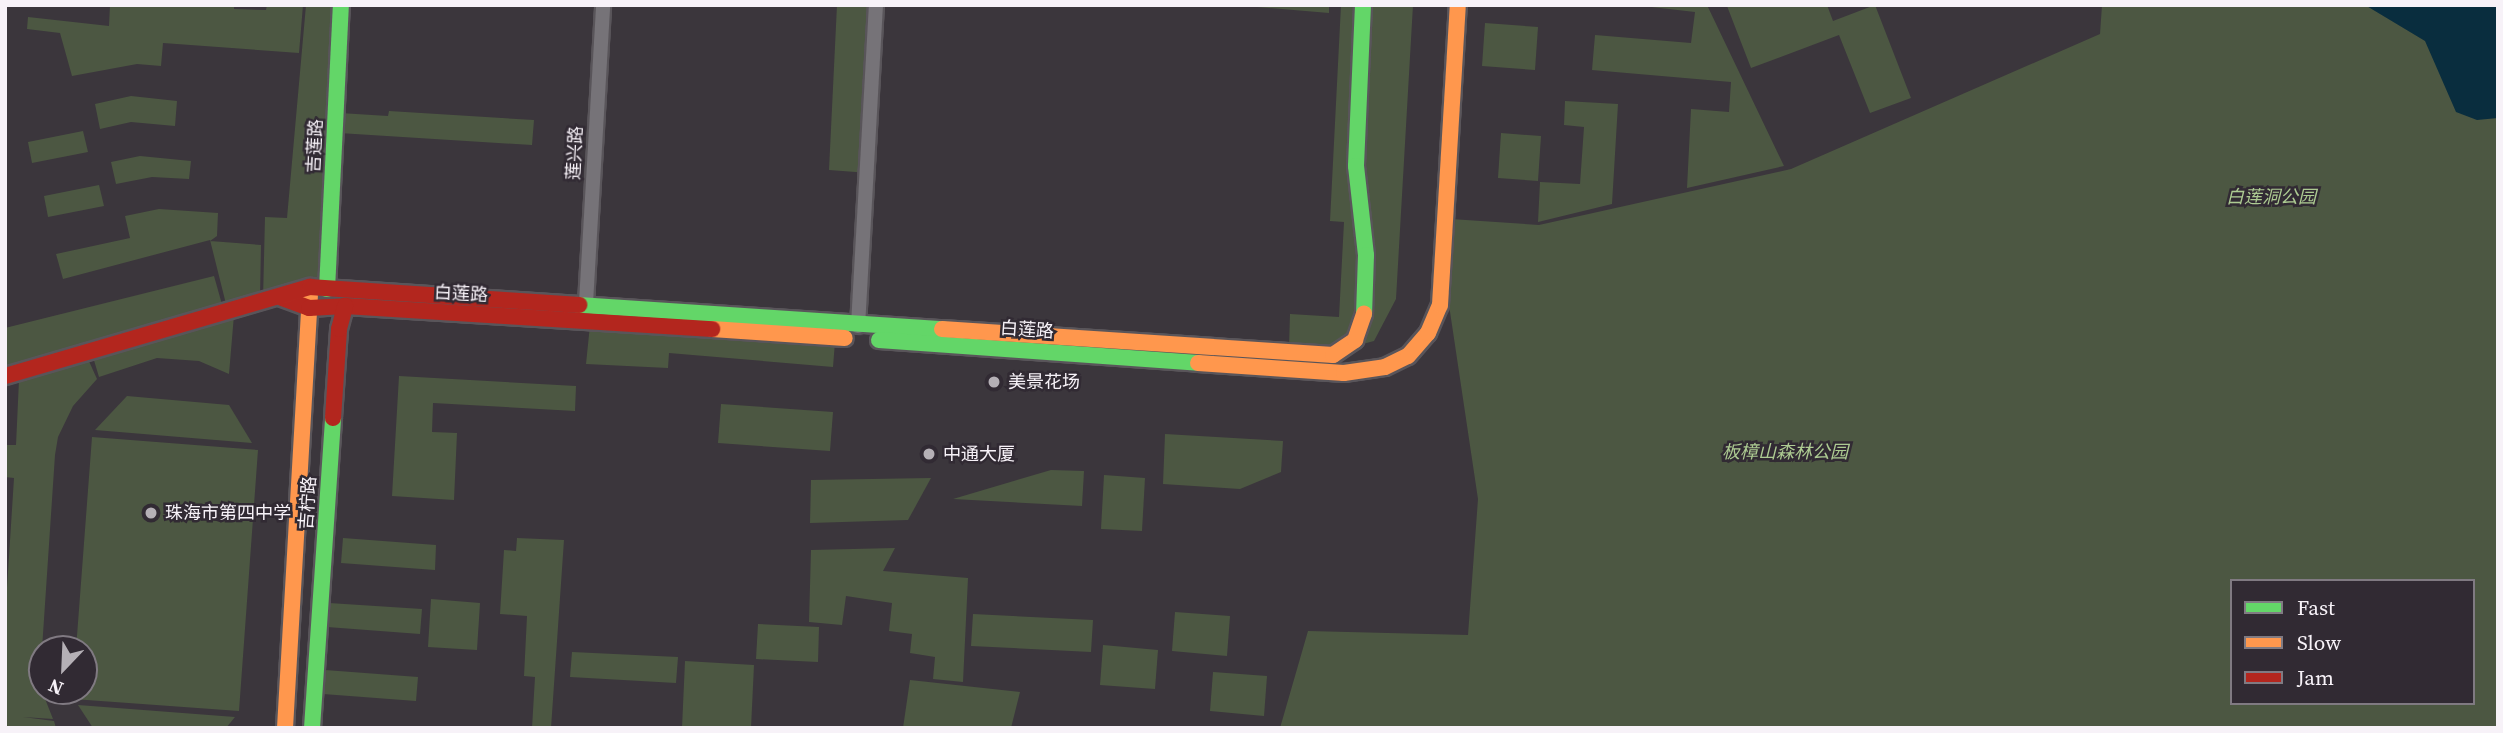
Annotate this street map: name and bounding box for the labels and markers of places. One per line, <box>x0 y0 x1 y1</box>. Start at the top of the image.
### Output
place label: 美景花场 <box>1008 371 1080 393</box>
marker: 美景花场 <box>986 374 1002 390</box>
place label: 中通大厦 <box>943 443 1015 465</box>
marker: 中通大厦 <box>921 446 937 462</box>
place label: 珠海市第四中学 <box>165 502 291 524</box>
marker: 珠海市第四中学 <box>143 505 159 521</box>

